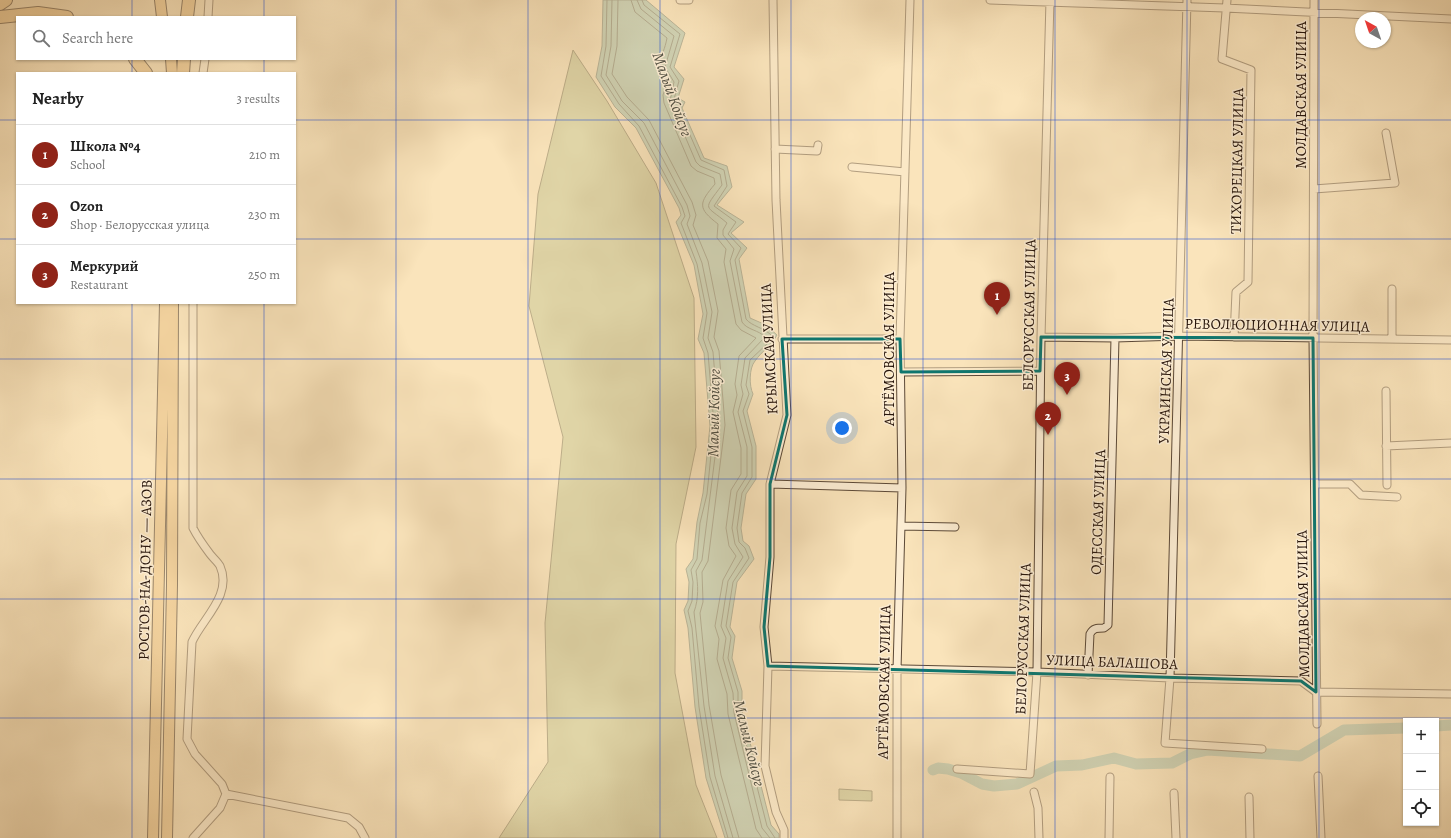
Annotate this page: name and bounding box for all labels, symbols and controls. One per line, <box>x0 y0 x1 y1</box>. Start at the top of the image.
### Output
north arrow <box>1355 12 1391 48</box>
search box <box>16 16 296 60</box>
street label: МОЛДАВСКАЯ УЛИЦА <box>1291 21 1311 169</box>
icon: search <box>30 27 52 49</box>
text: Search here <box>62 28 133 48</box>
water label: Малый Койсуг <box>647 49 698 140</box>
text: Nearby <box>32 87 83 110</box>
street label: ТИХОРЕЦКАЯ УЛИЦА <box>1226 88 1248 234</box>
text: 3 results <box>236 90 280 107</box>
text: Школа №4 <box>70 136 141 156</box>
text: 1 <box>43 146 47 163</box>
text: 210 m <box>249 146 280 163</box>
text: School <box>70 156 105 173</box>
text: Ozon <box>70 196 103 216</box>
text: 2 <box>42 206 48 223</box>
text: 230 m <box>248 206 280 223</box>
text: Shop · Белорусская улица <box>70 216 209 233</box>
street label: БЕЛОРУССКАЯ УЛИЦА <box>1018 239 1040 391</box>
text: Меркурий <box>70 256 138 276</box>
text: 3 <box>42 266 48 283</box>
text: 250 m <box>248 266 280 283</box>
street label: АРТЁМОВСКАЯ УЛИЦА <box>879 272 899 427</box>
text: Restaurant <box>70 276 128 293</box>
pin: 1 <box>984 282 1010 315</box>
street label: КРЫМСКАЯ УЛИЦА <box>756 283 782 415</box>
street label: УКРАИНСКАЯ УЛИЦА <box>1153 298 1179 444</box>
street label: РЕВОЛЮЦИОННАЯ УЛИЦА <box>1184 313 1370 337</box>
pin: 3 <box>1054 362 1080 395</box>
water label: Малый Койсуг <box>702 368 726 457</box>
pin: 2 <box>1035 402 1061 435</box>
your location <box>832 418 852 438</box>
street label: ОДЕССКАЯ УЛИЦА <box>1086 449 1110 575</box>
street label: РОСТОВ-НА-ДОНУ — АЗОВ <box>133 480 157 660</box>
street label: МОЛДАВСКАЯ УЛИЦА <box>1292 530 1314 678</box>
street label: БЕЛОРУССКАЯ УЛИЦА <box>1010 563 1036 715</box>
street label: АРТЁМОВСКАЯ УЛИЦА <box>873 605 895 760</box>
street label: УЛИЦА БАЛАШОВА <box>1046 650 1179 674</box>
water label: Малый Койсуг <box>728 698 771 789</box>
map controls <box>1403 718 1439 826</box>
button: + <box>1403 718 1439 754</box>
button: − <box>1403 754 1439 790</box>
button: locate <box>1403 790 1439 826</box>

